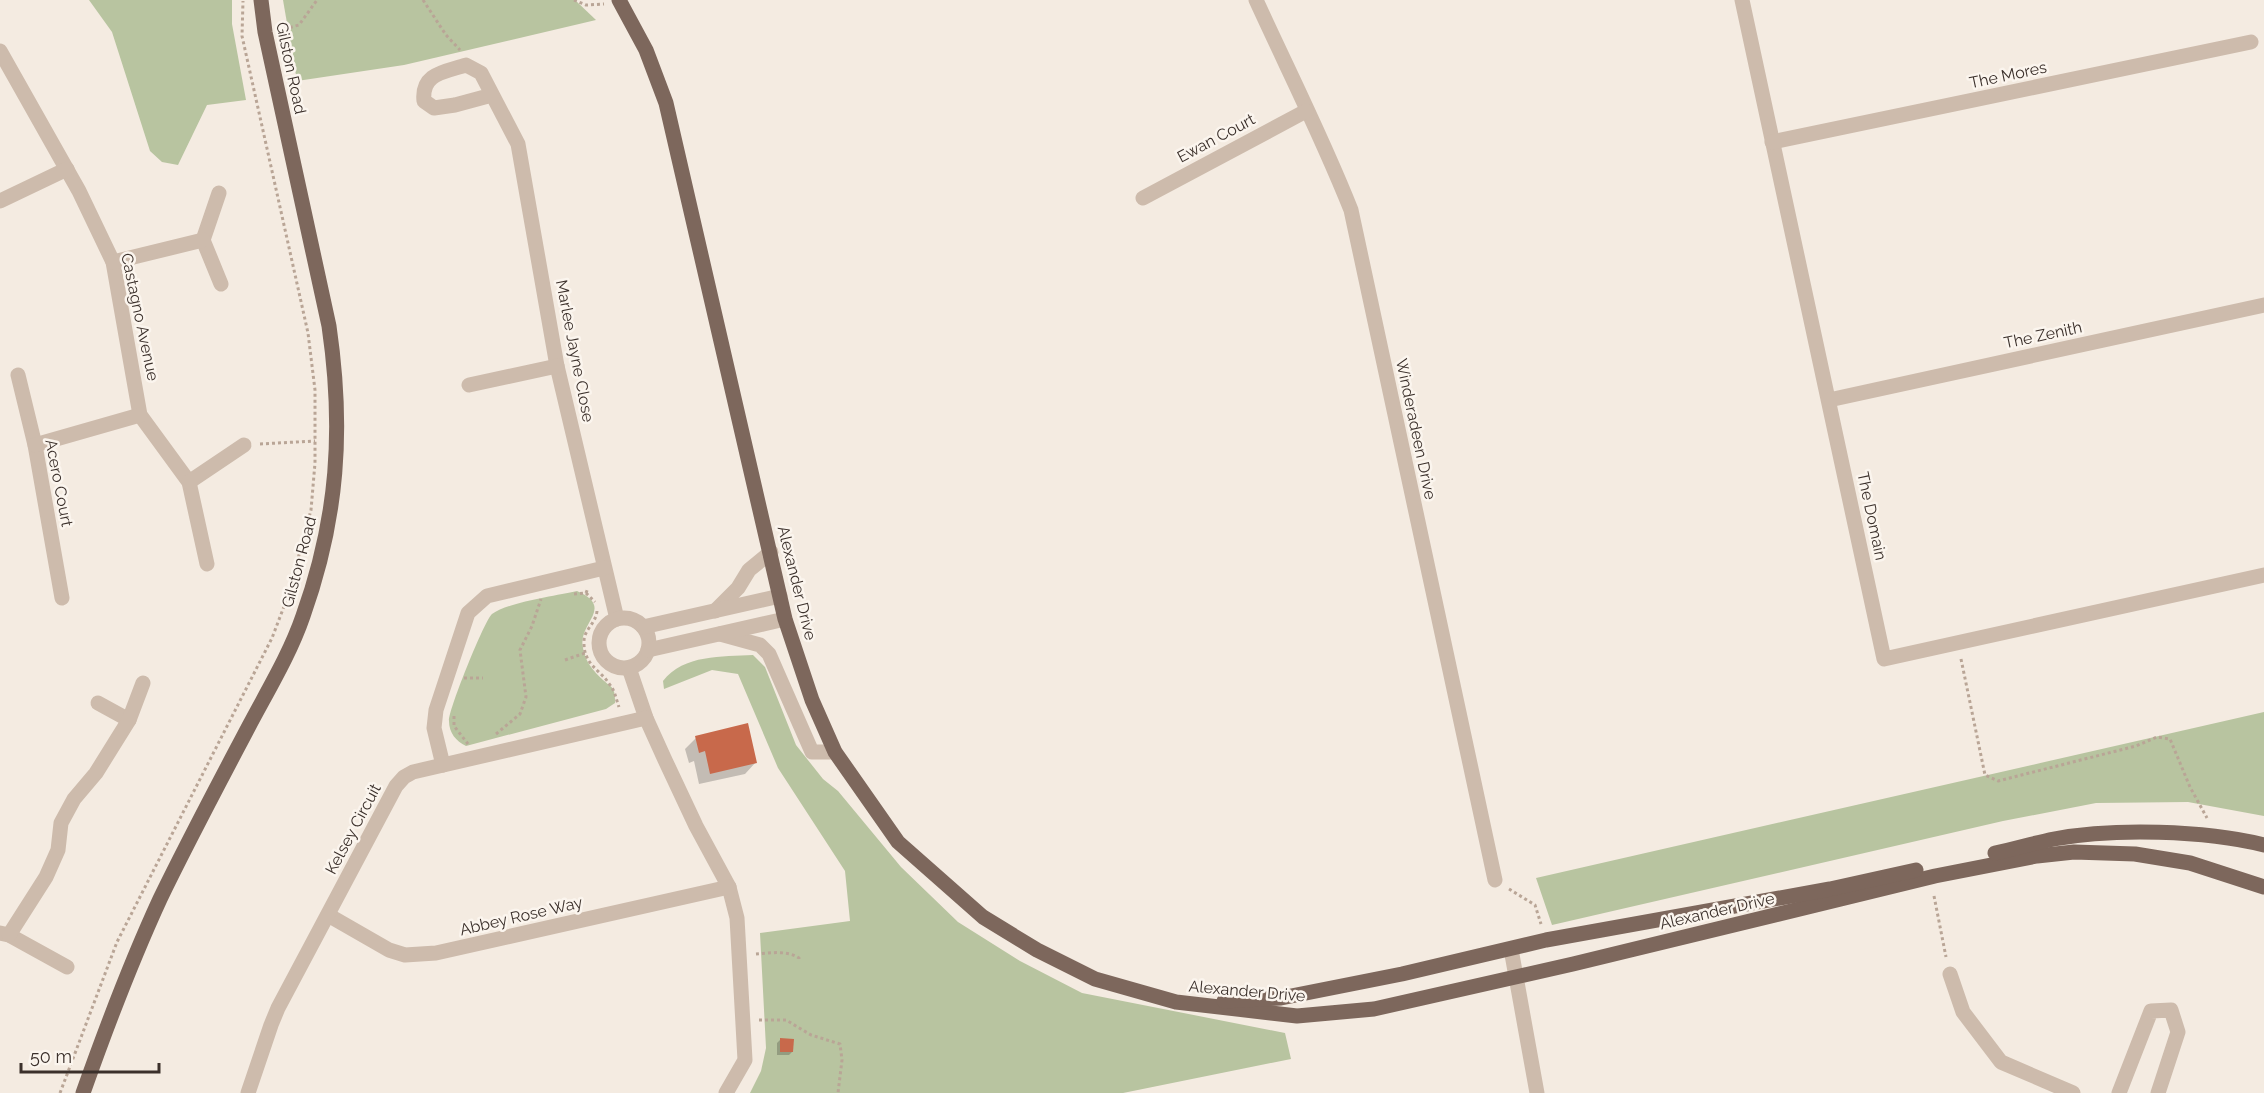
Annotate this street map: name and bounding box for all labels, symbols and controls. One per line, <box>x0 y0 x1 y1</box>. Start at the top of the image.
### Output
street label: Gilston Road <box>272 20 310 116</box>
street label: The Mores <box>1968 57 2049 92</box>
street label: Ewan Court <box>1174 109 1259 166</box>
street label: Castagno Avenue <box>117 251 163 383</box>
street label: Marlee Jayne Close <box>552 278 598 424</box>
street label: The Zenith <box>2002 317 2084 353</box>
street label: Winderadeen Drive <box>1392 357 1440 501</box>
street label: Acero Court <box>41 438 77 529</box>
street label: The Domain <box>1853 470 1891 562</box>
street label: Gilston Road <box>278 514 320 610</box>
street label: Alexander Drive <box>774 524 820 642</box>
street label: Kelsey Circuit <box>321 780 385 877</box>
street label: Alexander Drive <box>1658 889 1776 933</box>
street label: Abbey Rose Way <box>458 893 585 939</box>
street label: Alexander Drive <box>1188 976 1306 1006</box>
scale bar <box>21 1036 159 1074</box>
text: 50 m <box>30 1046 72 1067</box>

